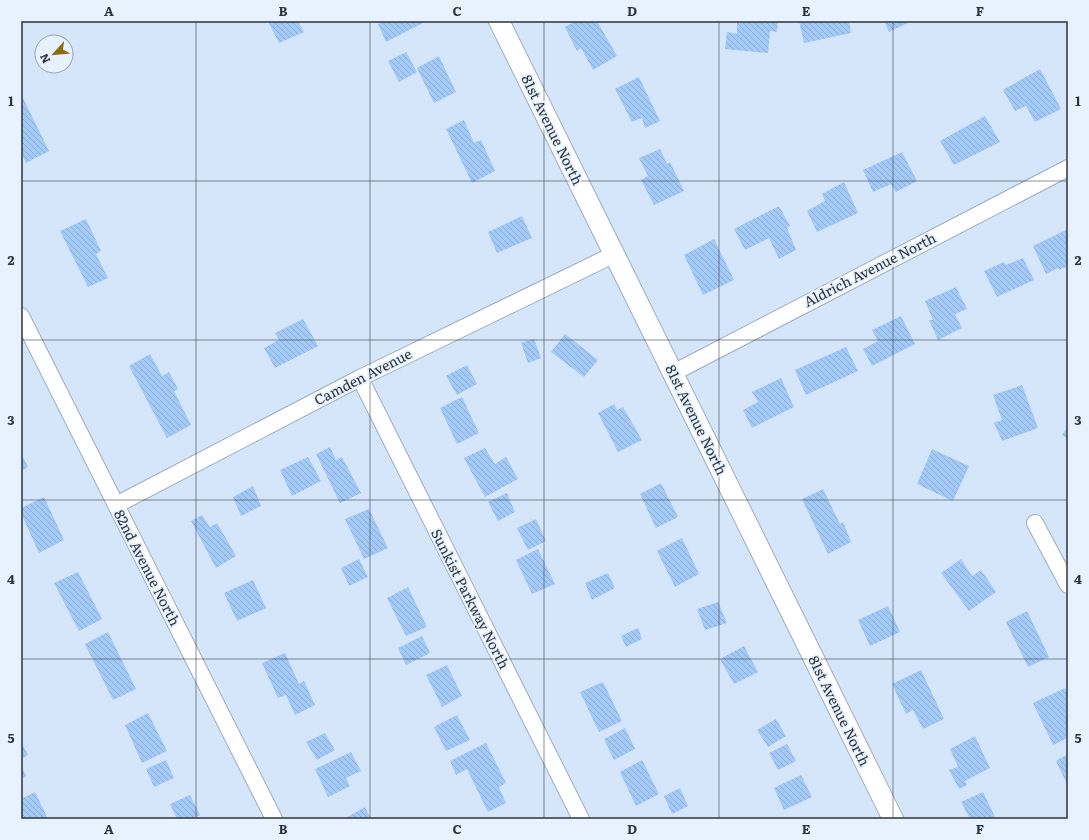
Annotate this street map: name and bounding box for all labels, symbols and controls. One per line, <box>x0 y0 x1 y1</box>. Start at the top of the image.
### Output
text: A <box>104 1 114 20</box>
text: B <box>279 1 288 20</box>
text: C <box>452 1 462 20</box>
text: D <box>627 1 637 20</box>
text: E <box>802 1 811 20</box>
text: F <box>976 1 984 20</box>
north arrow <box>34 34 74 74</box>
text: N <box>35 51 53 67</box>
street label: 81st Avenue North <box>517 71 588 188</box>
text: 1 <box>8 91 14 110</box>
text: 1 <box>1075 91 1081 110</box>
street label: Aldrich Avenue North <box>800 227 939 311</box>
text: 2 <box>8 250 15 269</box>
text: 2 <box>1075 250 1082 269</box>
street label: Camden Avenue <box>310 343 415 409</box>
street label: 81st Avenue North <box>661 361 732 478</box>
text: 3 <box>7 410 15 429</box>
text: 3 <box>1074 410 1082 429</box>
street label: 82nd Avenue North <box>110 506 186 629</box>
street label: Sunkist Parkway North <box>427 525 515 672</box>
text: 4 <box>7 569 15 588</box>
text: 4 <box>1074 569 1082 588</box>
street label: 81st Avenue North <box>804 652 875 769</box>
text: 5 <box>7 728 15 747</box>
text: 5 <box>1074 728 1082 747</box>
text: A <box>104 819 114 838</box>
text: B <box>279 819 288 838</box>
text: C <box>452 819 462 838</box>
text: D <box>627 819 637 838</box>
text: E <box>802 819 811 838</box>
text: F <box>976 819 984 838</box>

